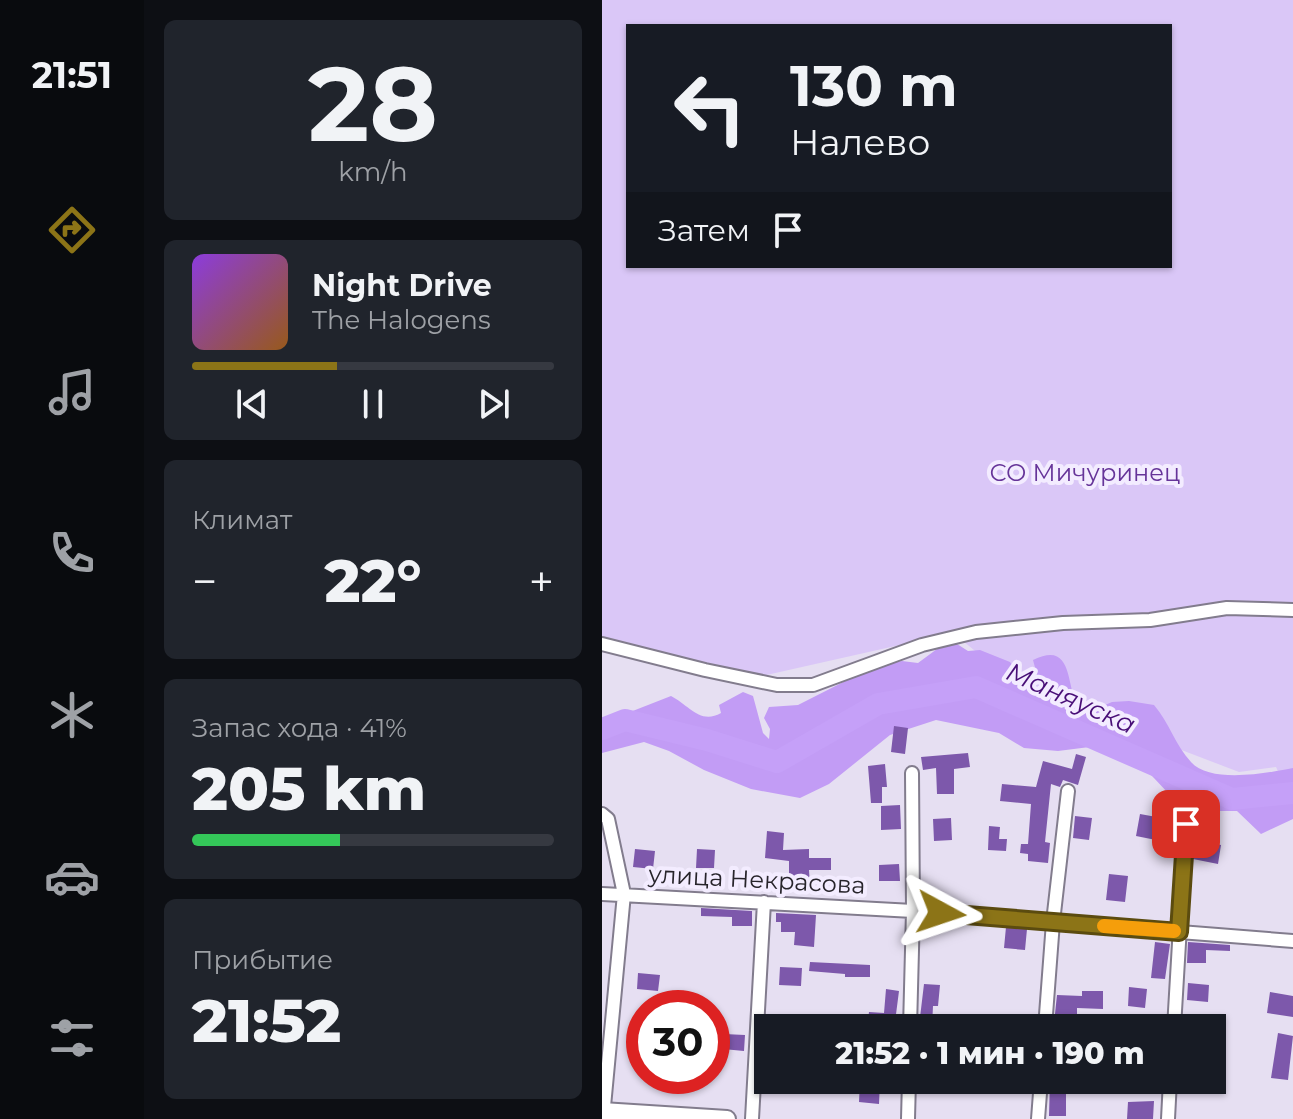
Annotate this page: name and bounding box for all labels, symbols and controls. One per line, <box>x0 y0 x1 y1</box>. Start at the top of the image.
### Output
text: 28 <box>308 40 438 167</box>
text: 130 m <box>790 52 958 120</box>
text: 21:51 <box>32 53 112 97</box>
icon: left <box>658 56 762 160</box>
text: Налево <box>790 120 930 164</box>
text: km/h <box>338 156 408 188</box>
icon: directions <box>44 202 100 258</box>
icon: arrive <box>766 208 810 252</box>
text: Затем <box>658 212 750 249</box>
text: Night Drive <box>312 267 492 304</box>
text: The Halogens <box>312 304 491 336</box>
icon: music <box>44 364 100 420</box>
icon: previous <box>230 382 274 426</box>
icon: pause <box>351 382 395 426</box>
icon: next <box>472 382 516 426</box>
park label: СО Мичуринец <box>990 458 1180 487</box>
text: Климат <box>192 504 292 536</box>
icon: phone <box>44 525 100 581</box>
text: 22° <box>325 544 421 617</box>
text: − <box>192 554 217 608</box>
text: + <box>529 554 554 608</box>
water label: Маняуска <box>1002 655 1140 741</box>
icon: climate <box>44 687 100 743</box>
text: Запас хода · 41% <box>192 712 407 744</box>
text: 205 km <box>192 752 426 825</box>
pin <box>1152 790 1220 858</box>
icon: arrive <box>1164 802 1208 846</box>
icon: car <box>44 849 100 905</box>
street label: улица Некрасова <box>647 859 866 900</box>
position arrow <box>899 871 983 955</box>
text: Прибытие <box>192 944 333 976</box>
text: 21:52 <box>192 984 341 1057</box>
speed limit sign: 30 <box>626 990 730 1094</box>
icon: filters <box>44 1010 100 1066</box>
text: 21:52 · 1 мин · 190 m <box>835 1035 1145 1072</box>

